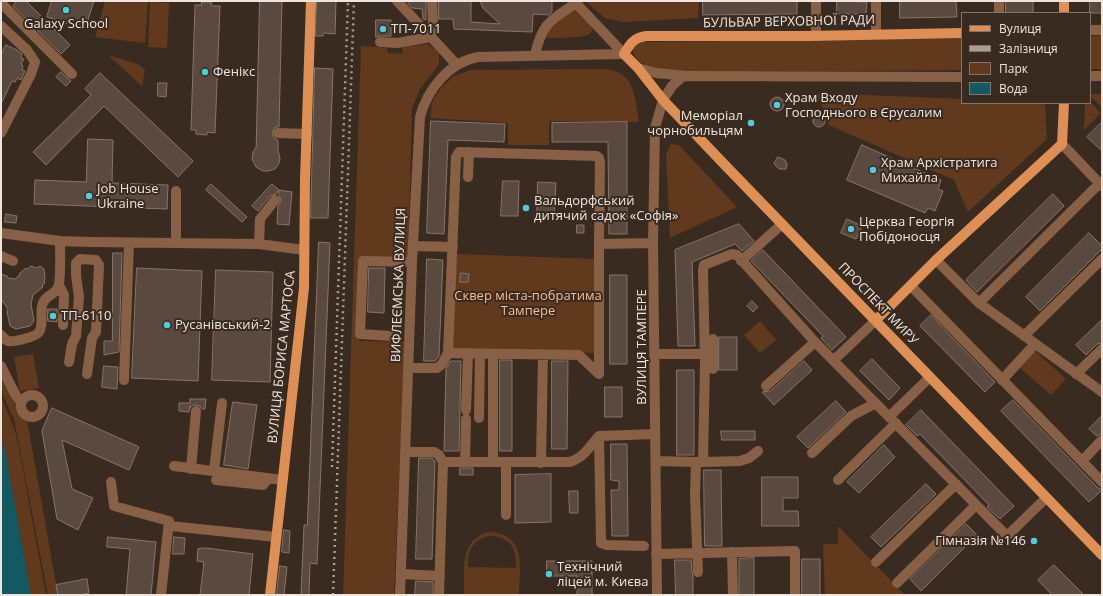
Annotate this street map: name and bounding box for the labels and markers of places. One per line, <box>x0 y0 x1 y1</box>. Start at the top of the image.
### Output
marker: Galaxy School <box>61 5 71 15</box>
place label: Galaxy School <box>24 16 108 32</box>
place label: ТП-7011 <box>391 21 442 37</box>
marker: ТП-7011 <box>378 24 388 34</box>
place label: Фенікс <box>213 64 255 80</box>
marker: Фенікс <box>200 67 210 77</box>
place label: Храм Входу Господнього в Єрусалим <box>785 90 942 121</box>
marker: Храм Входу Господнього в Єрусалим <box>772 100 782 110</box>
place label: Меморіал чорнобильцям <box>647 108 743 139</box>
marker: Меморіал чорнобильцям <box>746 118 756 128</box>
place label: Храм Архістратига Михайла <box>881 155 998 186</box>
marker: Храм Архістратига Михайла <box>868 165 878 175</box>
place label: Job House Ukraine <box>97 181 159 212</box>
marker: Job House Ukraine <box>84 191 94 201</box>
place label: Вальдорфський дитячий садок «Софія» <box>534 193 678 224</box>
marker: Вальдорфський дитячий садок «Софія» <box>521 203 531 213</box>
place label: Церква Георгія Побідоносця <box>859 214 955 245</box>
marker: Церква Георгія Побідоносця <box>846 224 856 234</box>
place label: ТП-6110 <box>61 308 112 324</box>
marker: ТП-6110 <box>48 311 58 321</box>
place label: Русанівський-2 <box>175 317 271 333</box>
marker: Русанівський-2 <box>162 320 172 330</box>
place label: Гімназія №146 <box>935 533 1026 549</box>
marker: Гімназія №146 <box>1029 536 1039 546</box>
place label: Технічний ліцей м. Києва <box>557 559 648 590</box>
marker: Технічний ліцей м. Києва <box>544 569 554 579</box>

